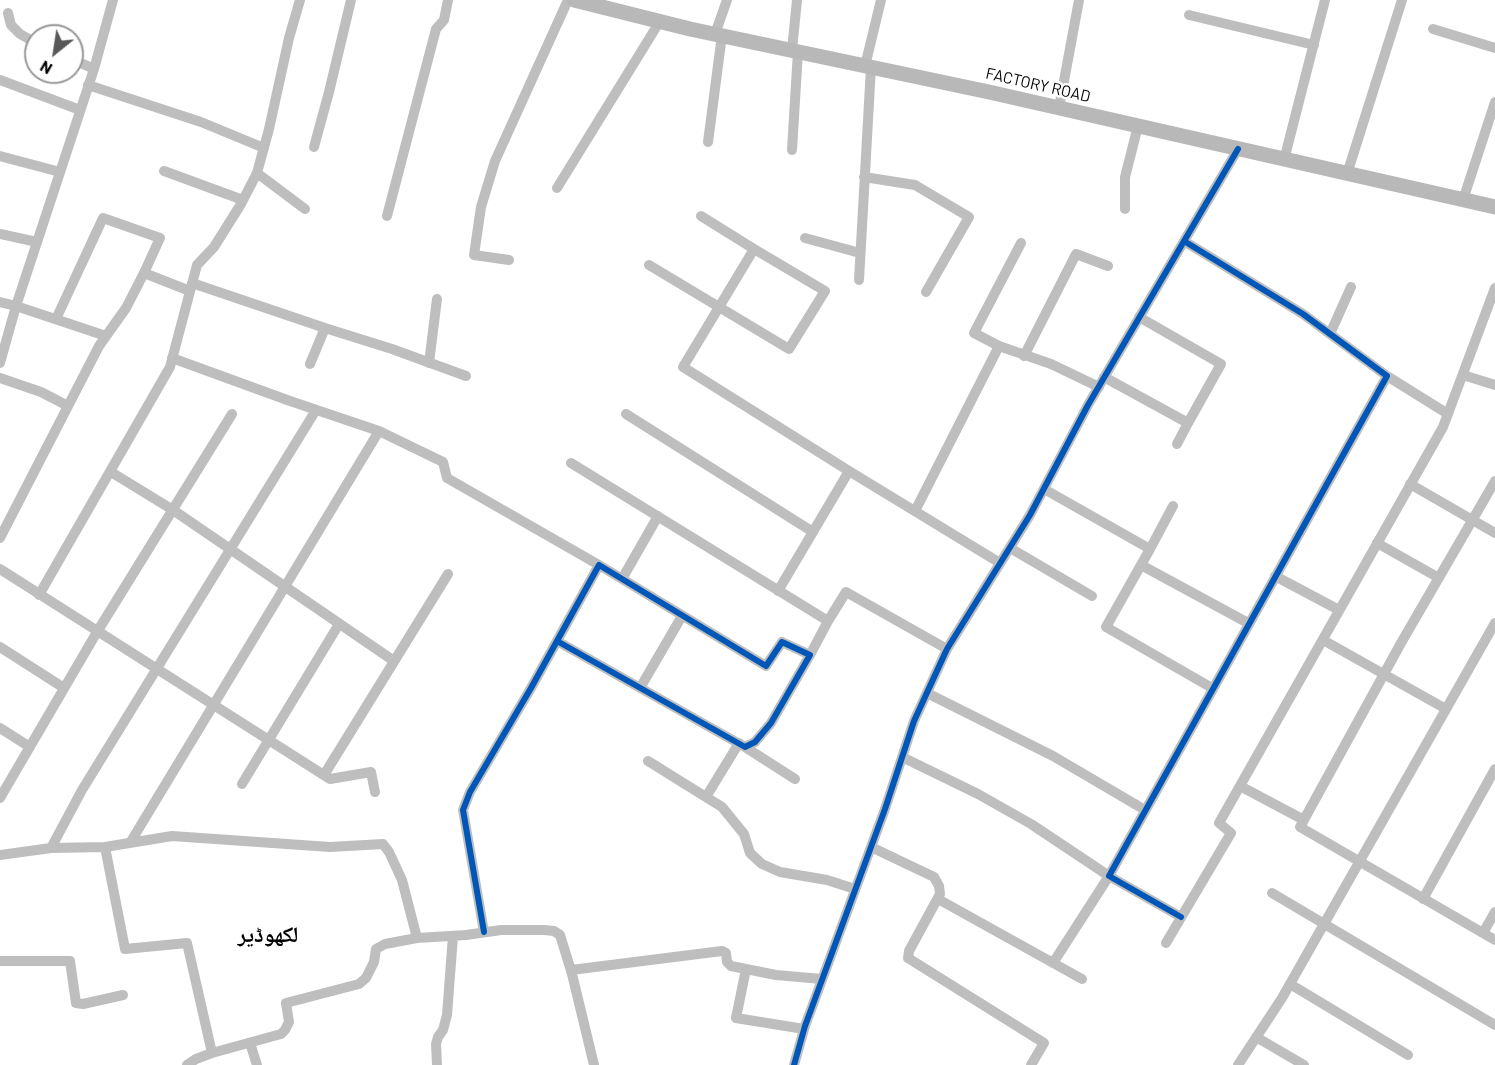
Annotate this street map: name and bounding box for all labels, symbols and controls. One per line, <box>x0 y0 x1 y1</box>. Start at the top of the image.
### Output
north arrow <box>24 24 84 84</box>
text: N <box>36 57 55 79</box>
street label: FACTORY ROAD <box>984 64 1092 106</box>
district label: لکھوڈیر <box>238 922 298 948</box>

